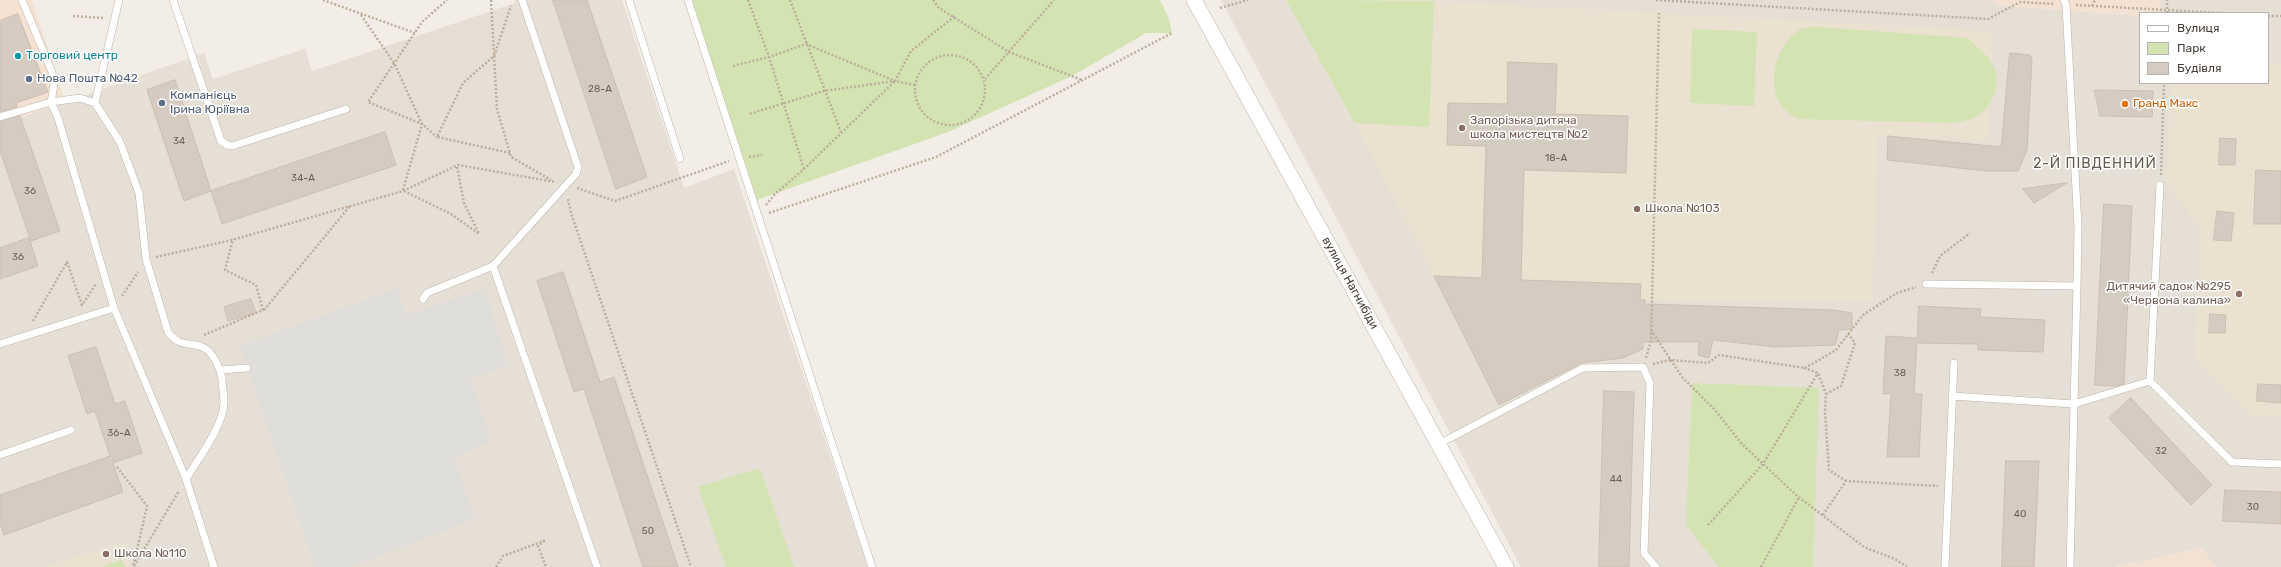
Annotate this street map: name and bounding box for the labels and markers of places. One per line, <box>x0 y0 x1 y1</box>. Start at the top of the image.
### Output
place label: Торговий центр <box>26 49 118 63</box>
marker: Торговий центр <box>13 51 23 61</box>
place label: Нова Пошта №42 <box>37 72 138 86</box>
marker: Нова Пошта №42 <box>24 74 34 84</box>
place label: Компанієць Ірина Юріївна <box>170 89 250 117</box>
place label: Гранд Макс <box>2133 97 2198 111</box>
marker: Компанієць Ірина Юріївна <box>157 98 167 108</box>
marker: Гранд Макс <box>2120 99 2130 109</box>
place label: Запорізька дитяча школа мистецтв №2 <box>1470 114 1588 142</box>
marker: Запорізька дитяча школа мистецтв №2 <box>1457 123 1467 133</box>
place label: Школа №103 <box>1645 202 1720 216</box>
marker: Школа №103 <box>1632 204 1642 214</box>
place label: Дитячий садок №295 «Червона калина» <box>2106 280 2231 308</box>
marker: Дитячий садок №295 «Червона калина» <box>2234 289 2244 299</box>
place label: Школа №110 <box>114 547 187 561</box>
marker: Школа №110 <box>101 549 111 559</box>

